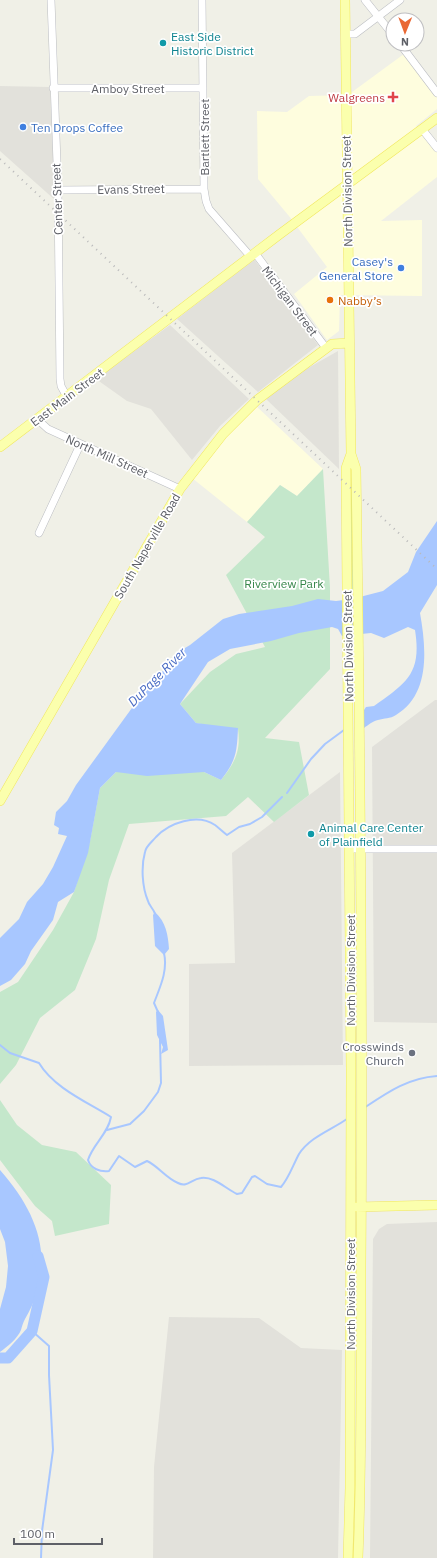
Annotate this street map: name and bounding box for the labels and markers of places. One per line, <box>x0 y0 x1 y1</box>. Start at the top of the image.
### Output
place label: East Side Historic District <box>171 29 254 58</box>
marker: East Side Historic District <box>158 38 168 48</box>
place label: Walgreens <box>328 90 385 105</box>
marker: Walgreens <box>388 92 398 102</box>
place label: Ten Drops Coffee <box>31 120 123 135</box>
marker: Ten Drops Coffee <box>18 122 28 132</box>
place label: Casey's General Store <box>319 254 393 283</box>
marker: Casey's General Store <box>396 263 406 273</box>
place label: Nabby’s <box>338 293 382 308</box>
marker: Nabby’s <box>325 295 335 305</box>
place label: Animal Care Center of Plainfield <box>319 820 424 849</box>
marker: Animal Care Center of Plainfield <box>306 829 316 839</box>
place label: Crosswinds Church <box>342 1039 404 1068</box>
marker: Crosswinds Church <box>407 1048 417 1058</box>

